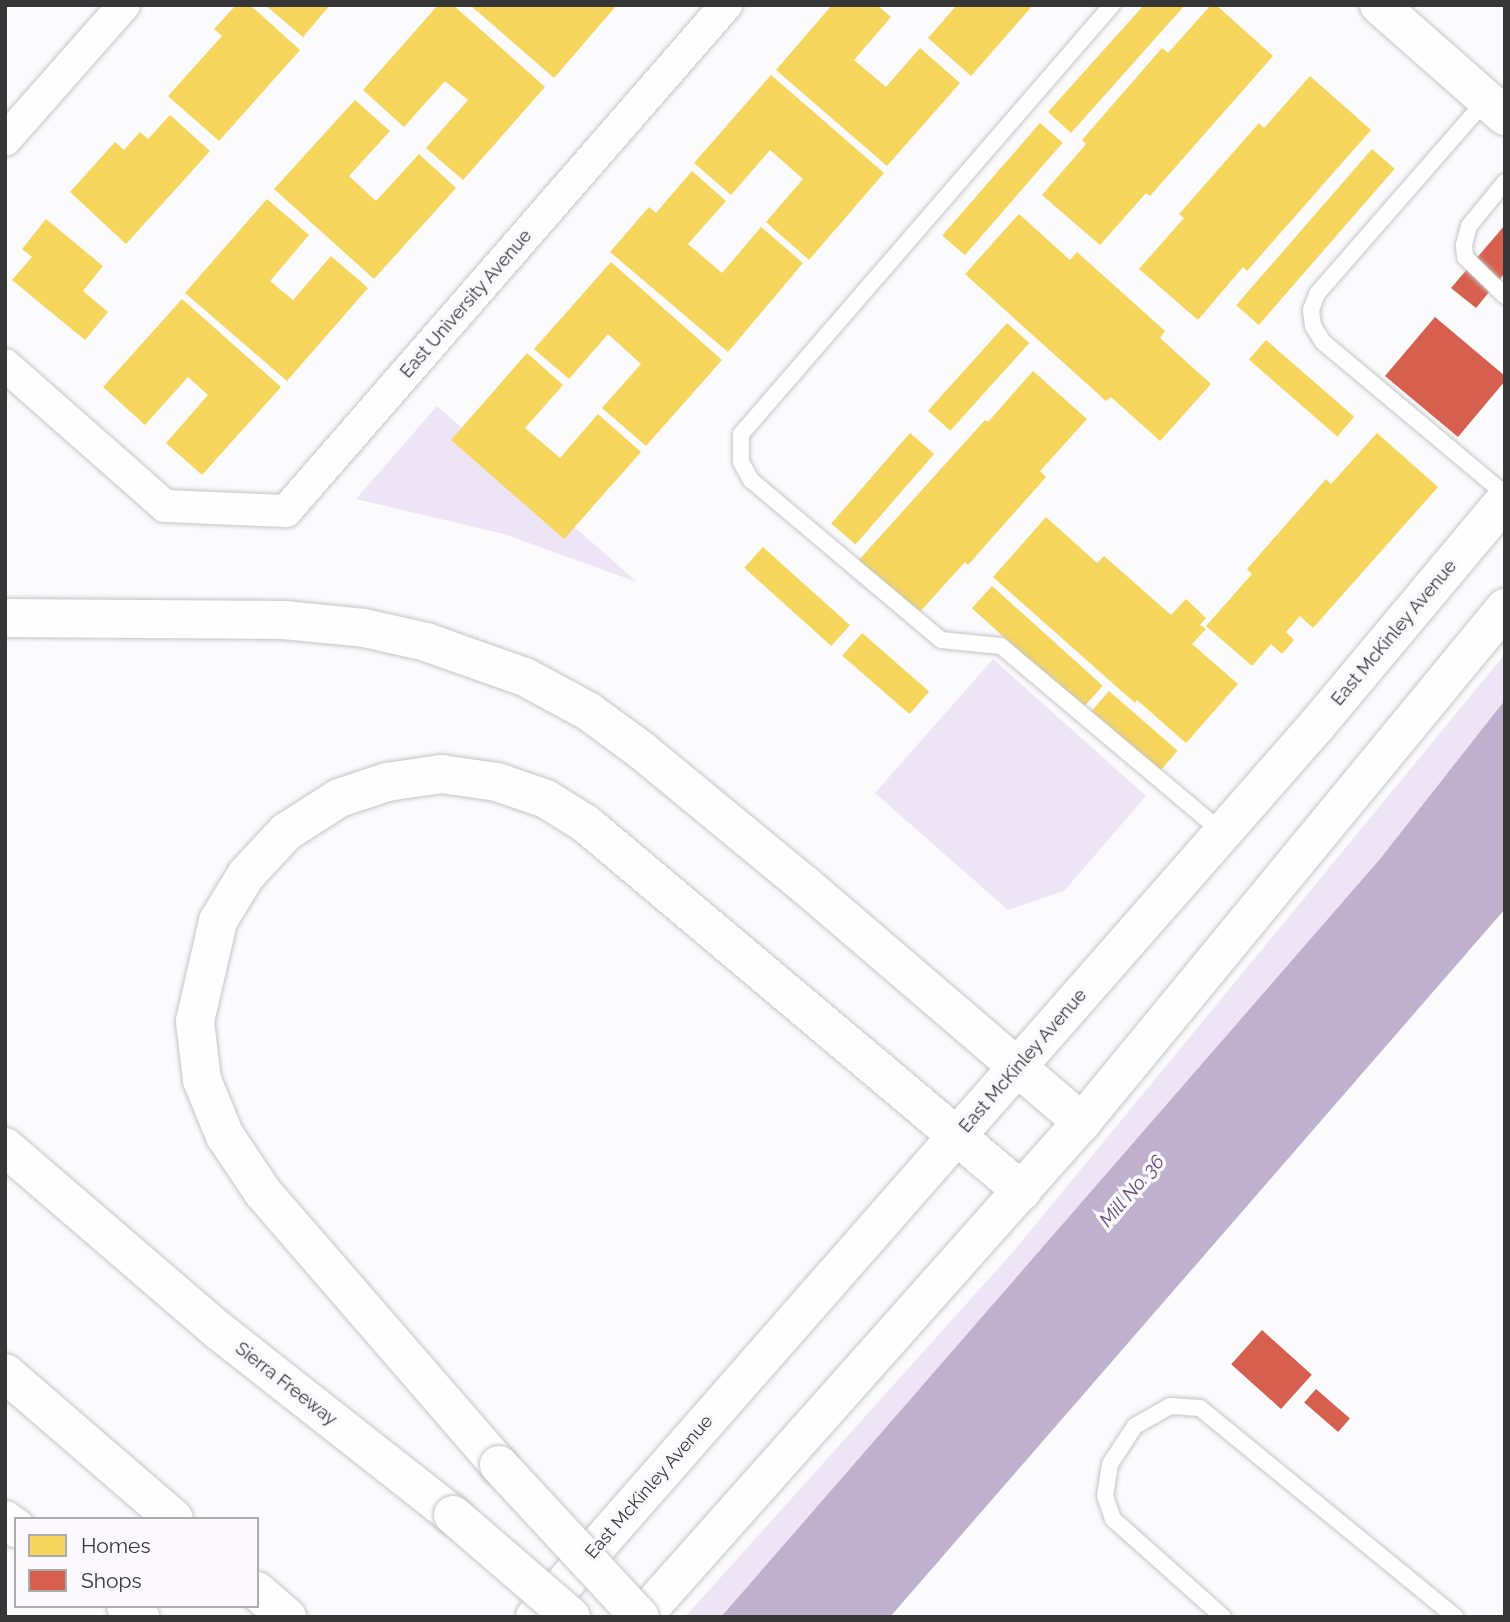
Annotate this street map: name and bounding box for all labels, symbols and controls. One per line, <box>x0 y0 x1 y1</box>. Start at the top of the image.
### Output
street label: East University Avenue <box>395 225 537 383</box>
street label: East McKinley Avenue <box>1327 555 1461 711</box>
street label: East McKinley Avenue <box>954 984 1092 1138</box>
water label: Mill No. 36 <box>1095 1150 1169 1232</box>
street label: Sierra Freeway <box>231 1338 341 1430</box>
street label: East McKinley Avenue <box>580 1410 718 1564</box>
legend <box>14 1517 259 1608</box>
text: Homes <box>81 1533 151 1558</box>
text: Shops <box>81 1568 142 1593</box>

